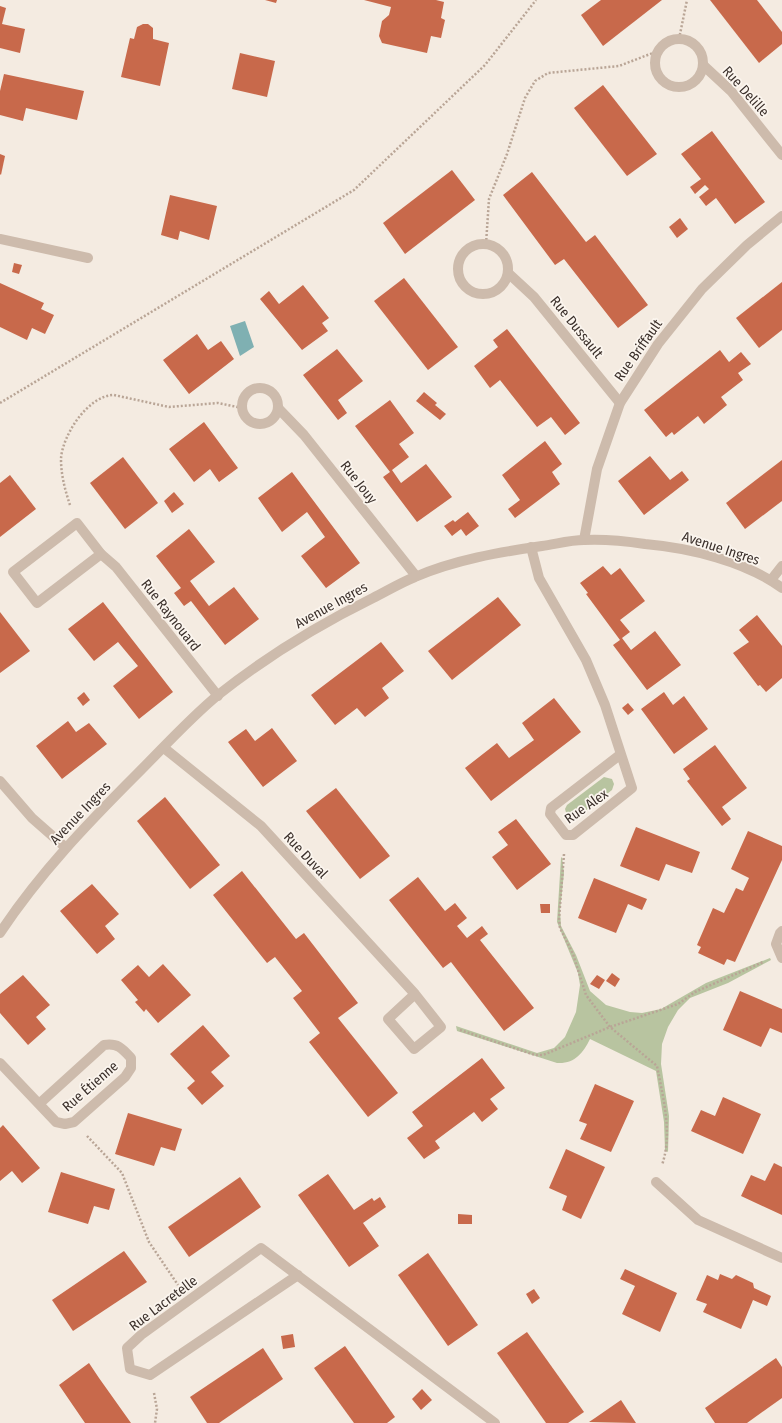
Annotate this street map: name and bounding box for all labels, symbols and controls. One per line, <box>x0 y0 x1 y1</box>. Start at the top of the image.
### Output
street label: Rue Delille <box>719 63 773 120</box>
street label: Rue Dussault <box>546 293 607 362</box>
street label: Rue Briffault <box>611 316 666 385</box>
street label: Rue Jouy <box>337 457 381 508</box>
street label: Avenue Ingres <box>680 528 762 569</box>
street label: Rue Raynouard <box>137 576 204 655</box>
street label: Avenue Ingres <box>292 579 371 632</box>
street label: Avenue Ingres <box>46 779 114 848</box>
street label: Rue Alex <box>561 785 612 827</box>
street label: Rue Duval <box>280 829 332 882</box>
street label: Rue Étienne <box>58 1057 122 1115</box>
street label: Rue Lacretelle <box>126 1272 201 1335</box>

